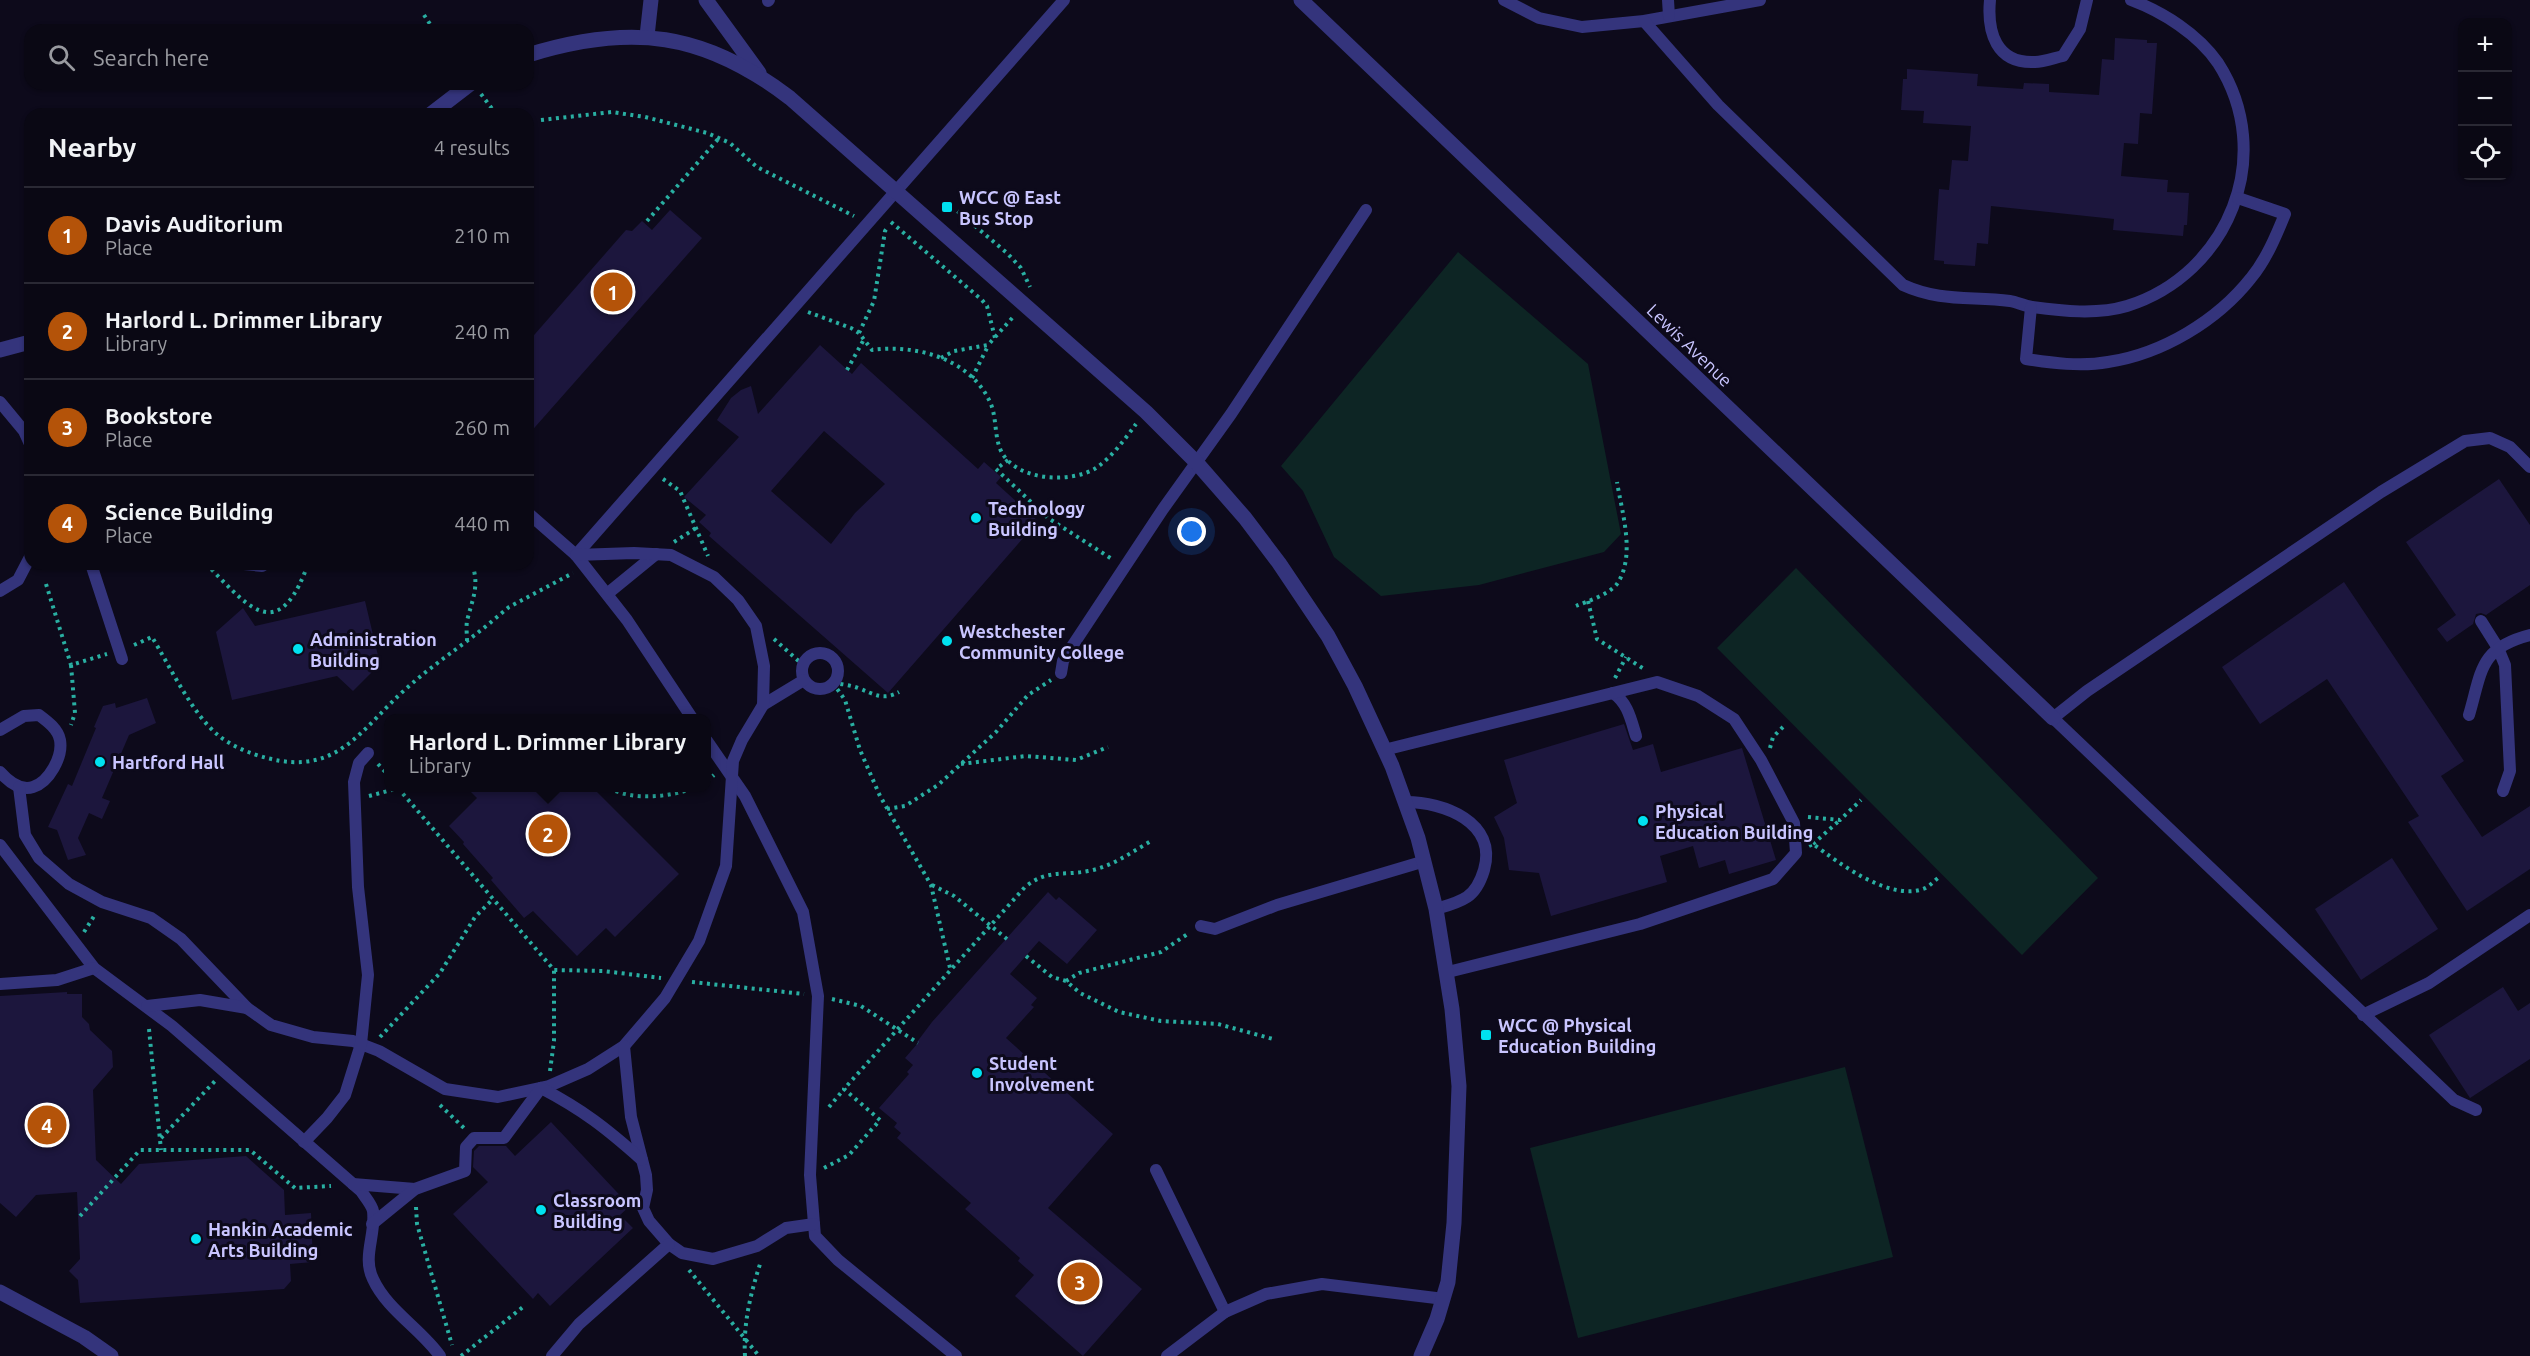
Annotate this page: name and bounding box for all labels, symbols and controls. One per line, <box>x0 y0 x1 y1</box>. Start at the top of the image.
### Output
map controls <box>2458 18 2512 180</box>
button: + <box>2458 18 2512 72</box>
search box <box>24 24 534 90</box>
icon: search <box>45 41 78 74</box>
text: Search here <box>93 45 209 70</box>
button: − <box>2458 72 2512 126</box>
button: locate <box>2458 126 2512 180</box>
text: Nearby <box>48 133 136 162</box>
text: 4 results <box>434 136 510 159</box>
place label: WCC @ East Bus Stop <box>959 187 1061 228</box>
marker: WCC @ East Bus Stop <box>940 200 954 214</box>
text: Davis Auditorium <box>105 211 283 236</box>
text: 1 <box>62 224 73 247</box>
text: 210 m <box>454 224 510 247</box>
text: Place <box>105 236 153 259</box>
pin: 1 <box>594 270 632 314</box>
street label: Lewis Avenue <box>1643 300 1737 390</box>
text: Harlord L. Drimmer Library <box>105 307 382 332</box>
text: 2 <box>62 320 73 343</box>
text: 240 m <box>454 320 510 343</box>
text: Library <box>105 332 167 355</box>
text: Bookstore <box>105 403 213 428</box>
text: 3 <box>62 416 73 439</box>
text: 260 m <box>454 416 510 439</box>
text: Place <box>105 428 153 451</box>
place label: Technology Building <box>988 498 1085 539</box>
text: Science Building <box>105 499 274 524</box>
marker: Technology Building <box>969 511 983 525</box>
text: 4 <box>62 512 73 535</box>
text: 440 m <box>454 512 510 535</box>
your location <box>1177 517 1206 546</box>
text: Place <box>105 524 153 547</box>
place label: Westchester Community College <box>959 621 1124 662</box>
place label: Administration Building <box>310 629 437 670</box>
marker: Westchester Community College <box>940 634 954 648</box>
marker: Administration Building <box>291 642 305 656</box>
popup <box>384 714 711 792</box>
text: Harlord L. Drimmer Library <box>409 729 686 754</box>
place label: Hartford Hall <box>112 752 225 772</box>
text: Library <box>409 754 471 777</box>
marker: Hartford Hall <box>93 755 107 769</box>
place label: Physical Education Building <box>1655 801 1813 842</box>
pin: 2 <box>528 812 568 856</box>
marker: Physical Education Building <box>1636 814 1650 828</box>
place label: WCC @ Physical Education Building <box>1498 1015 1656 1056</box>
marker: WCC @ Physical Education Building <box>1479 1028 1493 1042</box>
place label: Student Involvement <box>989 1053 1095 1094</box>
marker: Student Involvement <box>970 1066 984 1080</box>
pin: 4 <box>28 1102 66 1148</box>
place label: Classroom Building <box>553 1190 641 1231</box>
marker: Classroom Building <box>534 1203 548 1217</box>
place label: Hankin Academic Arts Building <box>208 1219 353 1260</box>
marker: Hankin Academic Arts Building <box>189 1232 203 1246</box>
pin: 3 <box>1060 1260 1100 1304</box>

